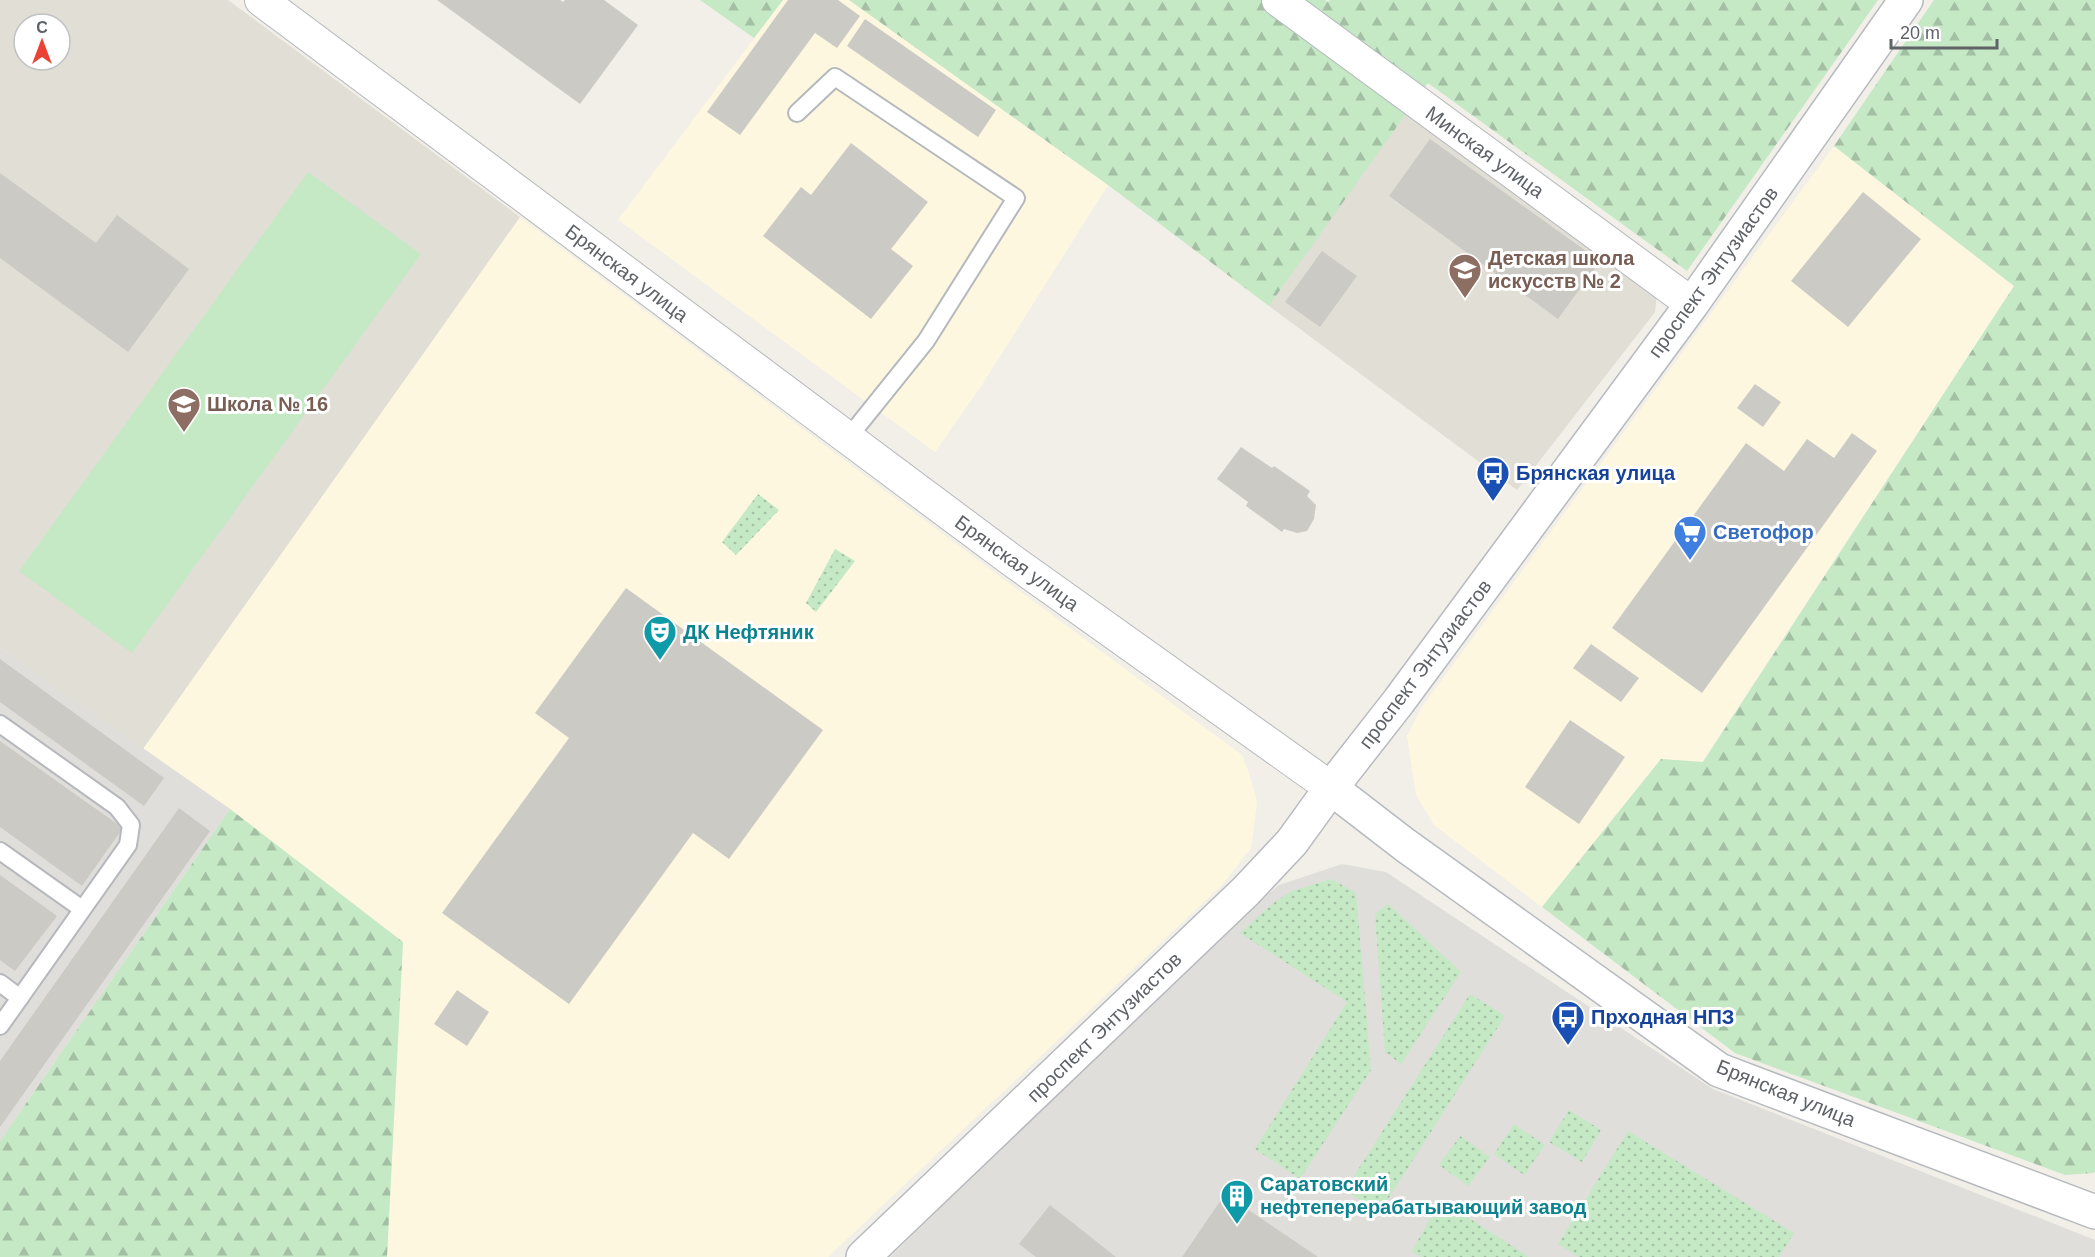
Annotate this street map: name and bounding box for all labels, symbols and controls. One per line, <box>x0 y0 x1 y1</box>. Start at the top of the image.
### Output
north arrow <box>12 12 72 72</box>
scale bar <box>1891 12 1998 50</box>
text: С <box>36 19 48 36</box>
text: 20 m <box>1900 23 1940 43</box>
street label: Минская улица <box>1422 102 1549 203</box>
street label: проспект Энтузиастов <box>1644 182 1782 362</box>
street label: Брянская улица <box>561 220 693 327</box>
place label: Детская школа искусств № 2 <box>1488 247 1635 292</box>
school or university icon: Детская школа искусств № 2 <box>1447 252 1483 299</box>
school or university icon: Школа № 16 <box>166 386 202 433</box>
place label: Школа № 16 <box>207 393 328 415</box>
bus stop icon: Брянская улица <box>1475 455 1511 502</box>
place label: Брянская улица <box>1516 462 1676 484</box>
street label: Брянская улица <box>951 511 1084 616</box>
supermarket icon: Светофор <box>1672 514 1708 561</box>
place label: Светофор <box>1713 521 1814 543</box>
street label: проспект Энтузиастов <box>1354 575 1496 753</box>
theatre icon: ДК Нефтяник <box>642 614 678 661</box>
place label: ДК Нефтяник <box>683 621 815 643</box>
street label: проспект Энтузиастов <box>1022 948 1186 1106</box>
bus stop icon: Прходная НПЗ <box>1550 999 1586 1046</box>
place label: Прходная НПЗ <box>1591 1006 1734 1028</box>
street label: Брянская улица <box>1713 1055 1859 1131</box>
place label: Саратовский нефтеперерабатывающий завод <box>1260 1173 1587 1218</box>
building icon: Саратовский нефтеперерабатывающий завод <box>1219 1178 1255 1225</box>

